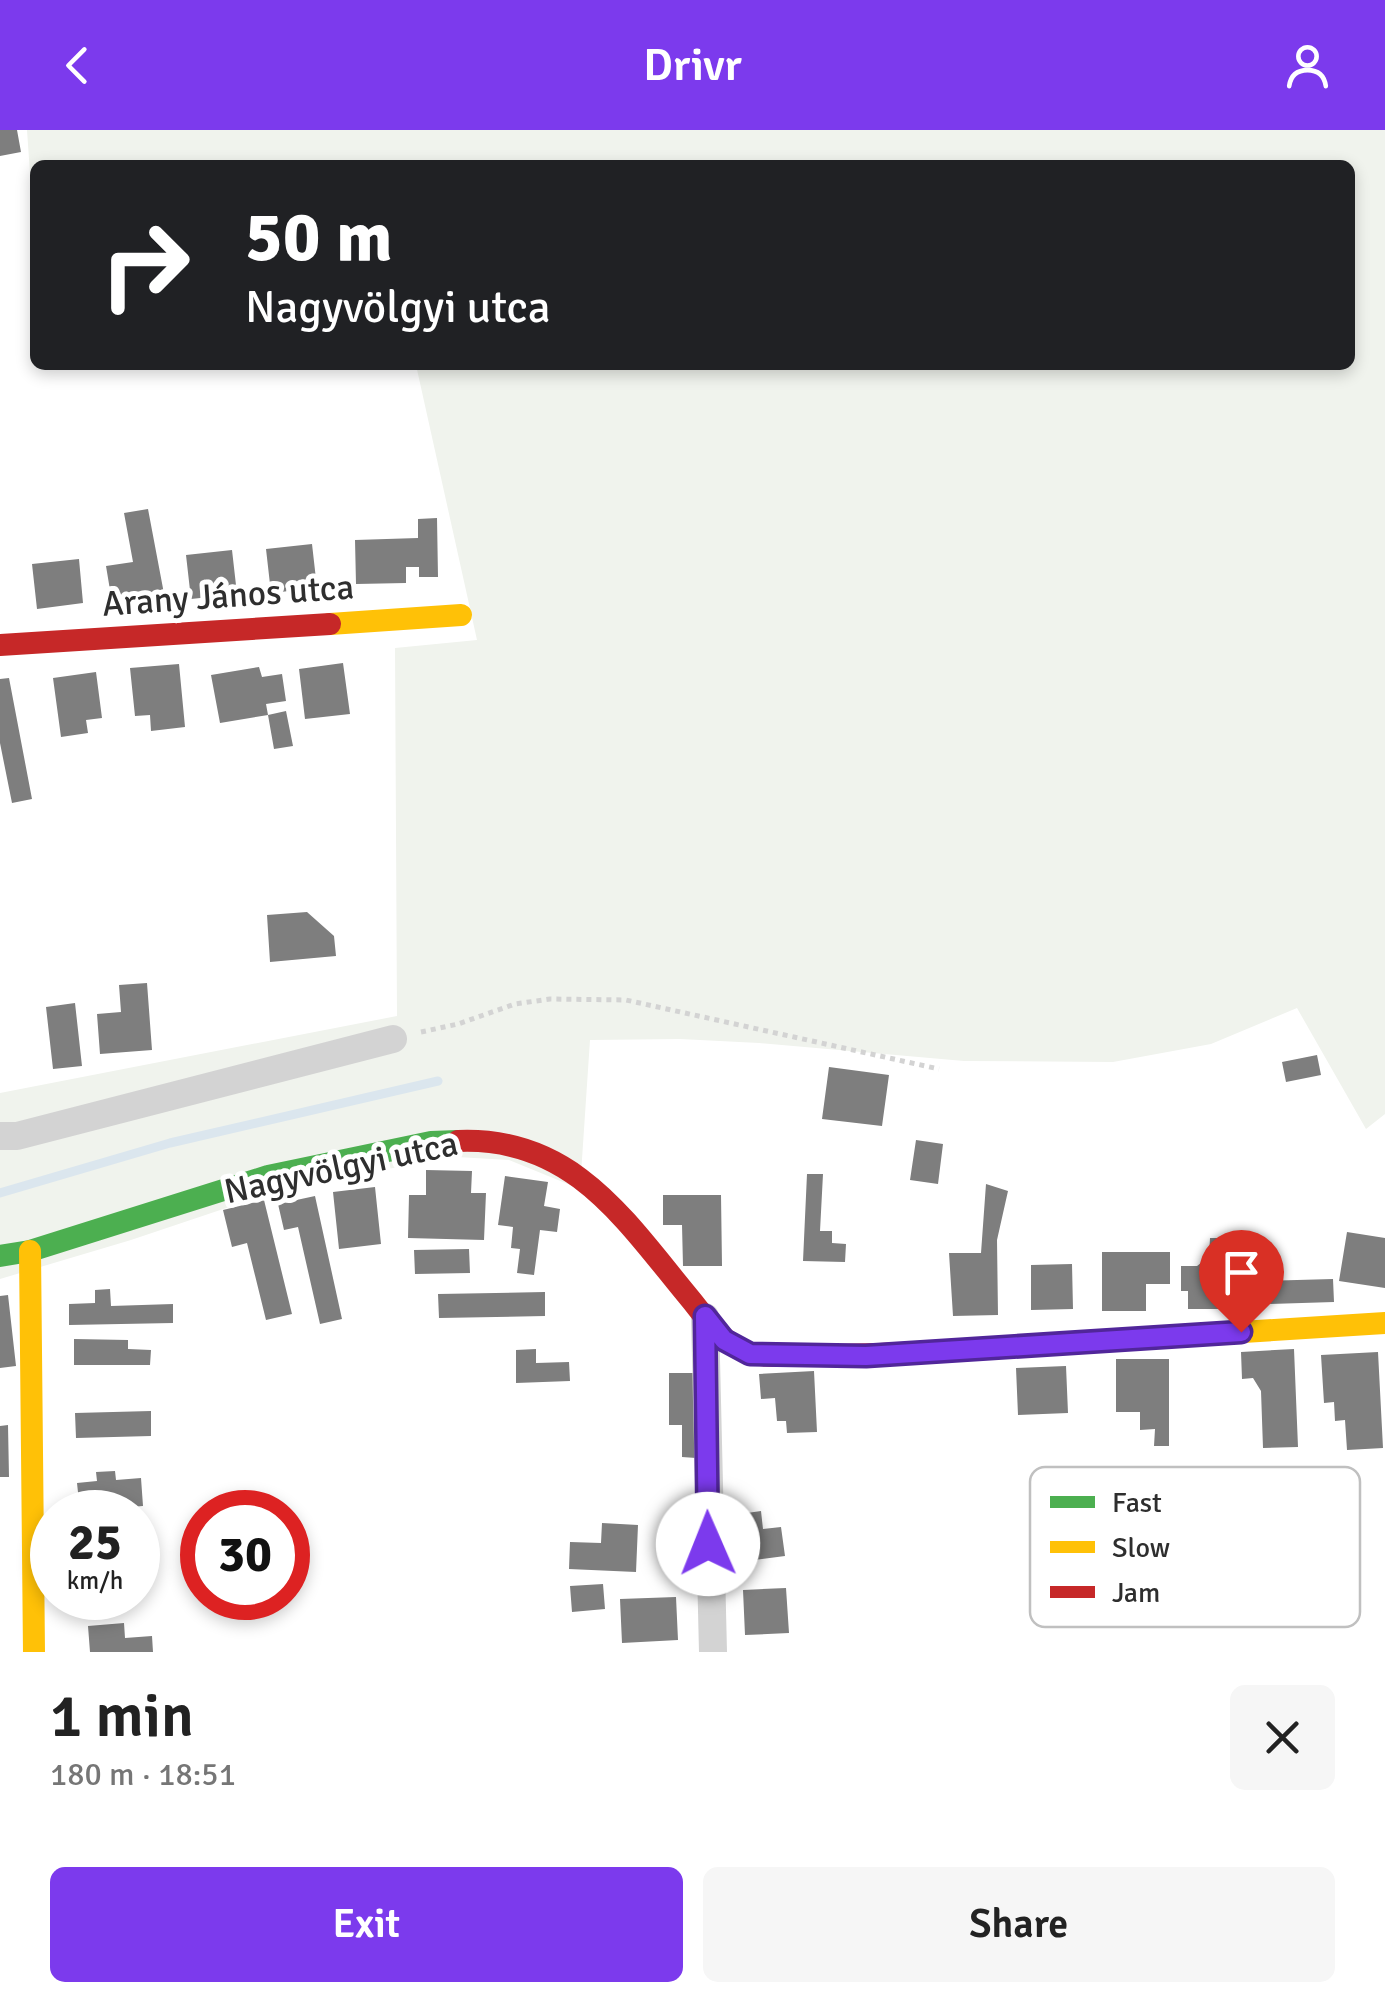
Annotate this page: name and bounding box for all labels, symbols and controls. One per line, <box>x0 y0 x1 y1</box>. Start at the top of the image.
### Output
icon: back <box>50 38 105 93</box>
text: Drivr <box>643 38 742 93</box>
icon: person <box>1280 38 1335 93</box>
text: 50 m <box>245 194 393 280</box>
icon: right <box>80 200 210 330</box>
text: Nagyvölgyi utca <box>245 280 551 335</box>
street label: Arany János utca <box>101 565 355 626</box>
street label: Nagyvölgyi utca <box>220 1122 462 1213</box>
pin <box>1199 1230 1284 1333</box>
icon: arrive <box>1214 1245 1269 1300</box>
legend <box>1030 1467 1360 1627</box>
text: Fast <box>1112 1486 1162 1520</box>
speed limit sign: 30 <box>180 1490 310 1620</box>
position arrow <box>656 1492 760 1596</box>
text: 25 <box>68 1512 122 1574</box>
text: Slow <box>1112 1531 1170 1565</box>
text: km/h <box>67 1565 123 1596</box>
text: Jam <box>1112 1576 1160 1610</box>
text: 1 min <box>50 1680 194 1754</box>
button: close <box>1230 1685 1335 1790</box>
text: 180 m · 18:51 <box>50 1755 236 1794</box>
button: Exit <box>50 1867 683 1982</box>
button: Share <box>703 1867 1335 1982</box>

